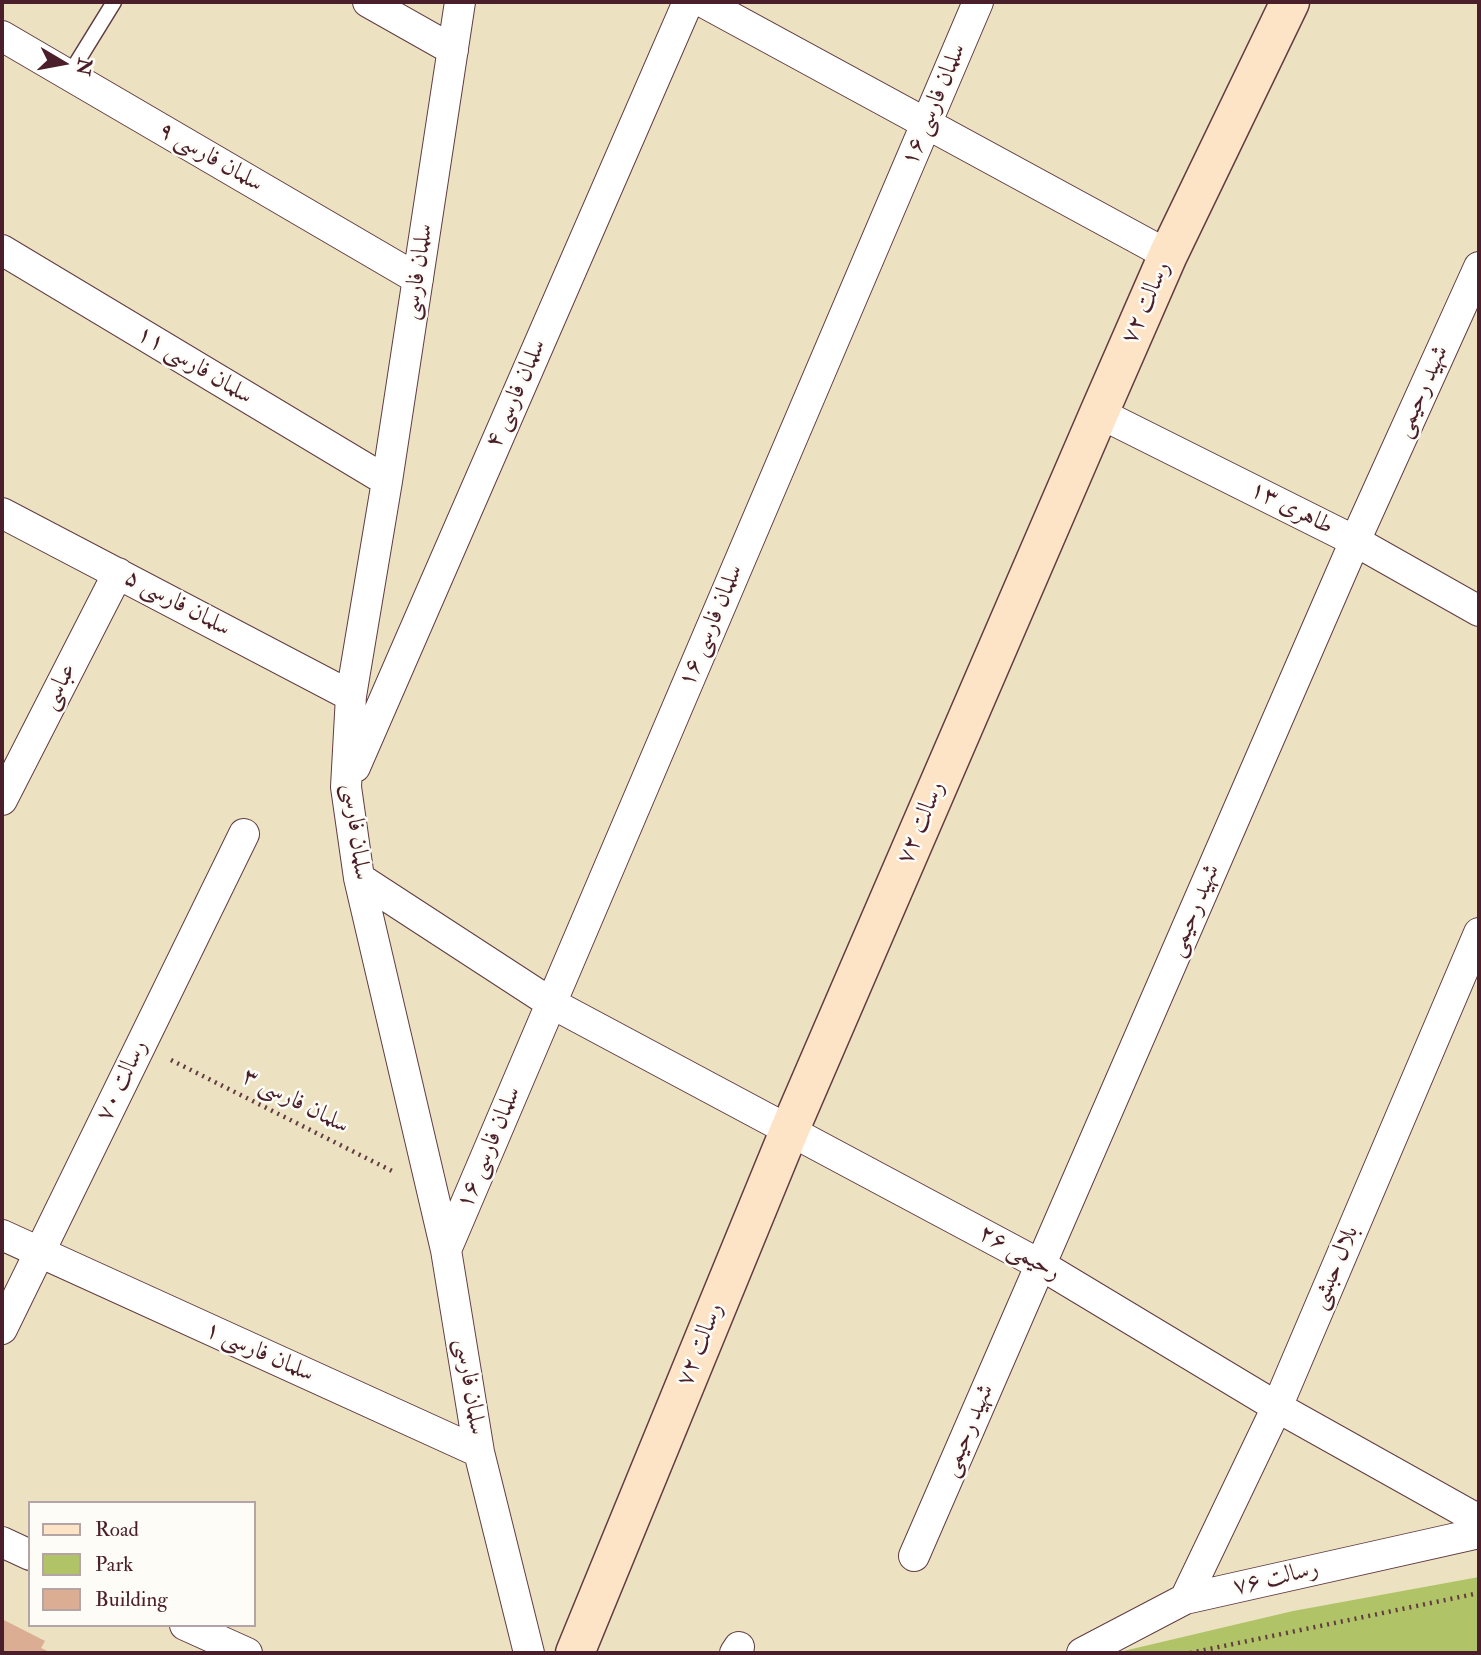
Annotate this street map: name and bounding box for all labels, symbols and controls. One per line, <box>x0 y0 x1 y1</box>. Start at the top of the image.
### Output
north arrow <box>28 28 98 98</box>
street label: سلمان فارسی ۱۶ <box>896 39 974 171</box>
text: N <box>70 56 97 77</box>
street label: سلمان فارسی ۹ <box>152 116 268 200</box>
street label: سلمان فارسی <box>397 222 441 322</box>
street label: رسالت ۷۲ <box>1116 257 1178 349</box>
street label: سلمان فارسی ۱۱ <box>131 320 257 412</box>
street label: سلمان فارسی ۴ <box>480 335 554 453</box>
street label: شهید رحیمی <box>1390 341 1456 443</box>
street label: طاهری ۱۳ <box>1245 476 1337 542</box>
street label: سلمان فارسی ۱۶ <box>673 560 751 692</box>
street label: سلمان فارسی ۵ <box>119 564 235 644</box>
street label: عباسی <box>36 659 84 715</box>
street label: رسالت ۷۲ <box>892 777 952 869</box>
street label: سلمان فارسی <box>335 782 375 882</box>
street label: شهید رحیمی <box>1163 860 1227 962</box>
street label: رسالت ۷۰ <box>91 1035 155 1127</box>
street label: سلمان فارسی ۳ <box>237 1063 353 1141</box>
street label: سلمان فارسی ۱۶ <box>451 1082 529 1214</box>
street label: رحیمی ۲۶ <box>973 1220 1065 1288</box>
street label: بلال حبشی <box>1306 1222 1366 1314</box>
street label: رسالت ۷۲ <box>671 1299 731 1391</box>
street label: سلمان فارسی ۱ <box>200 1316 318 1390</box>
street label: سلمان فارسی <box>447 1337 491 1437</box>
street label: شهید رحیمی <box>937 1380 1001 1482</box>
legend <box>28 1501 256 1627</box>
text: Road <box>95 1516 139 1543</box>
text: Park <box>95 1551 133 1578</box>
street label: رسالت ۷۶ <box>1230 1555 1322 1603</box>
text: Building <box>95 1586 168 1613</box>

